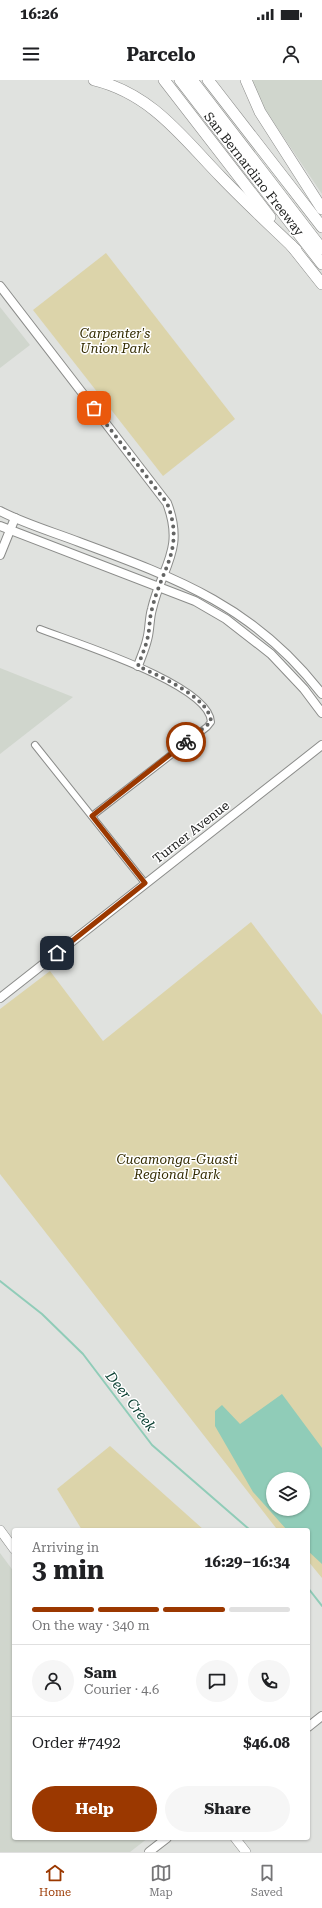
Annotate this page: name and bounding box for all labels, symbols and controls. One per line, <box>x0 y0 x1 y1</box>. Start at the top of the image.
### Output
text: 16:26 <box>20 5 58 23</box>
icon: menu <box>20 43 42 65</box>
icon: person <box>280 43 302 65</box>
text: Parcelo <box>126 44 196 65</box>
street label: San Bernardino Freeway <box>201 109 307 239</box>
park label: Carpenter's Union Park <box>80 326 151 356</box>
pin <box>77 391 111 425</box>
icon: bag <box>83 397 105 419</box>
courier <box>166 722 206 762</box>
icon: bike <box>175 731 197 753</box>
street label: Turner Avenue <box>150 798 232 866</box>
pin <box>40 936 74 970</box>
icon: home <box>46 942 68 964</box>
park label: Cucamonga-Guasti Regional Park <box>116 1152 238 1182</box>
water label: Deer Creek <box>102 1367 160 1434</box>
map controls <box>266 1472 310 1516</box>
button: layers <box>266 1472 310 1516</box>
text: Arriving in <box>32 1540 99 1555</box>
text: 16:29–16:34 <box>204 1553 290 1571</box>
text: 3 min <box>32 1555 104 1585</box>
text: On the way · 340 m <box>32 1618 149 1633</box>
button: person <box>32 1660 74 1702</box>
button: chat <box>196 1660 238 1702</box>
button: phone <box>248 1660 290 1702</box>
text: Sam <box>84 1664 117 1682</box>
text: Courier · 4.6 <box>84 1682 159 1697</box>
text: Order #7492 <box>32 1734 121 1752</box>
text: $46.08 <box>243 1734 290 1752</box>
button: Help <box>32 1786 157 1832</box>
button: Share <box>165 1786 290 1832</box>
tab: Home <box>39 1862 71 1899</box>
tab: Map <box>149 1862 173 1899</box>
tab: Saved <box>251 1862 283 1899</box>

